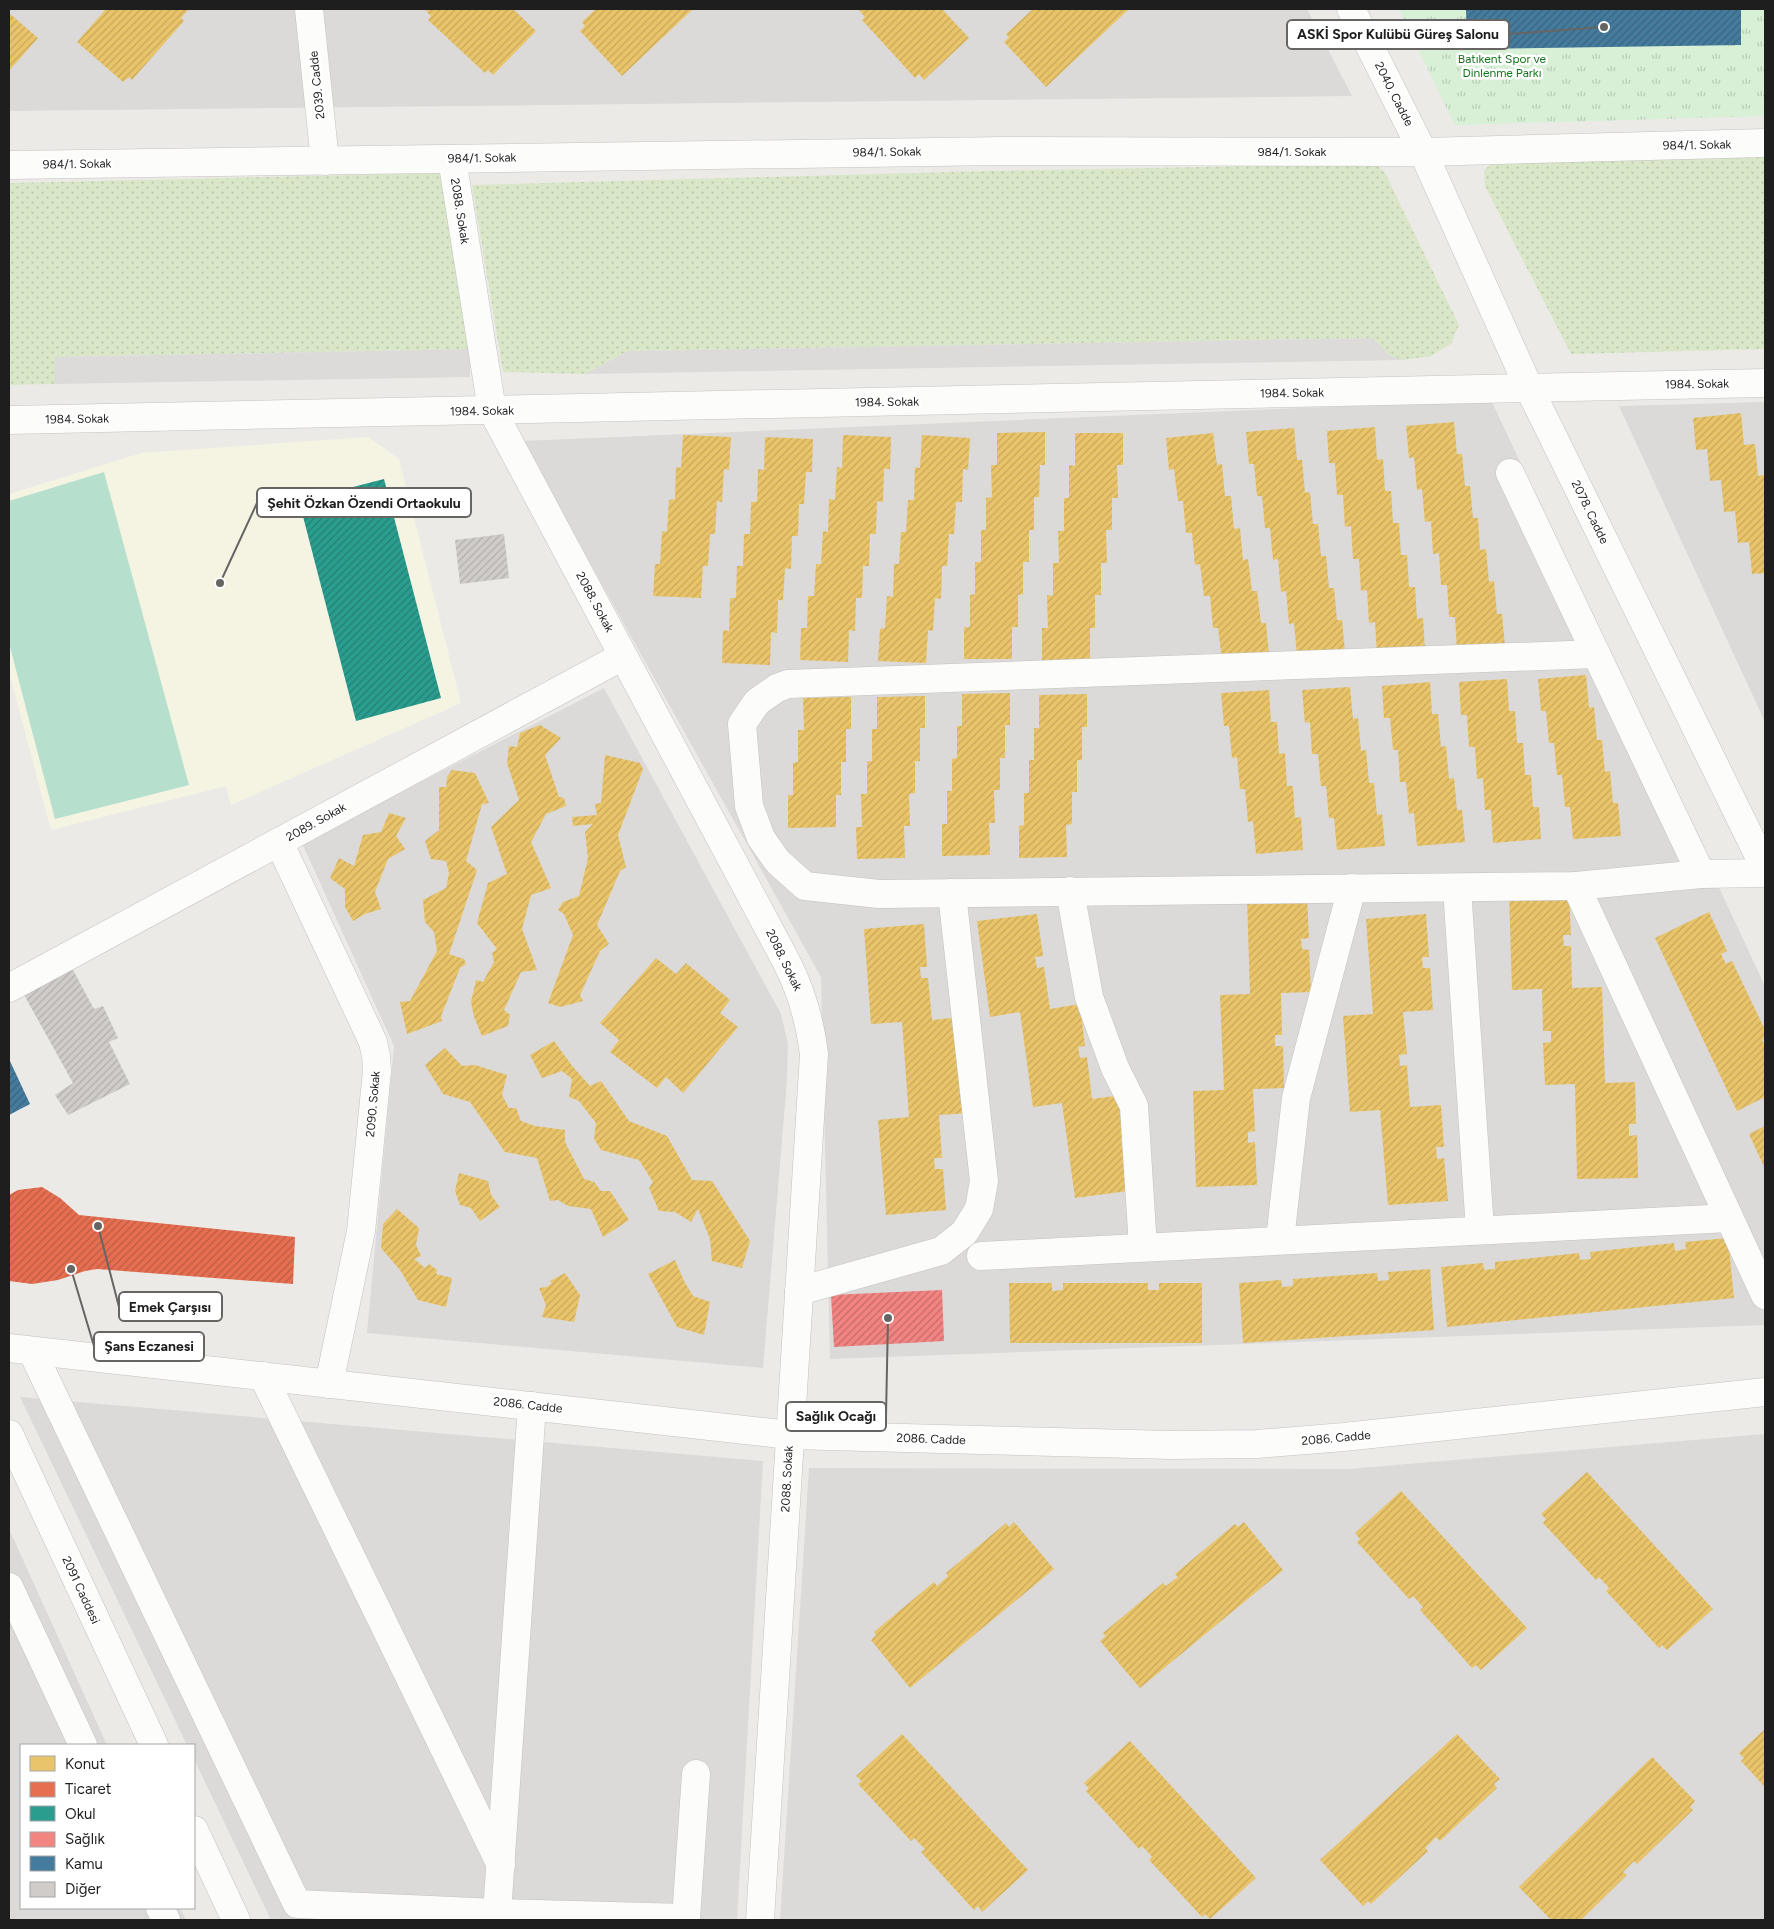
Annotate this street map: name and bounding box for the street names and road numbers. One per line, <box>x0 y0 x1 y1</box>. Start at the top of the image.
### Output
street label: 2039. Cadde <box>306 50 328 120</box>
street label: 2040. Cadde <box>1372 59 1416 129</box>
street label: 984/1. Sokak <box>1663 137 1732 153</box>
street label: 984/1. Sokak <box>853 144 922 160</box>
street label: 984/1. Sokak <box>1258 145 1327 159</box>
street label: 984/1. Sokak <box>448 150 517 166</box>
street label: 984/1. Sokak <box>43 156 112 172</box>
street label: 2088. Sokak <box>448 177 472 245</box>
street label: 1984. Sokak <box>1665 376 1729 392</box>
street label: 1984. Sokak <box>1260 385 1324 401</box>
street label: 1984. Sokak <box>855 394 919 410</box>
street label: 1984. Sokak <box>450 403 514 419</box>
street label: 1984. Sokak <box>45 411 109 427</box>
street label: 2078. Cadde <box>1569 478 1612 547</box>
street label: 2088. Sokak <box>573 569 617 635</box>
street label: 2089. Sokak <box>284 800 348 844</box>
street label: 2088. Sokak <box>763 927 805 993</box>
street label: 2090. Sokak <box>363 1070 383 1138</box>
street label: 2086. Cadde <box>493 1394 564 1416</box>
street label: 2086. Cadde <box>1301 1428 1372 1448</box>
street label: 2086. Cadde <box>896 1431 966 1447</box>
street label: 2088. Sokak <box>778 1445 796 1513</box>
street label: 2091 Caddesi <box>59 1554 103 1626</box>

